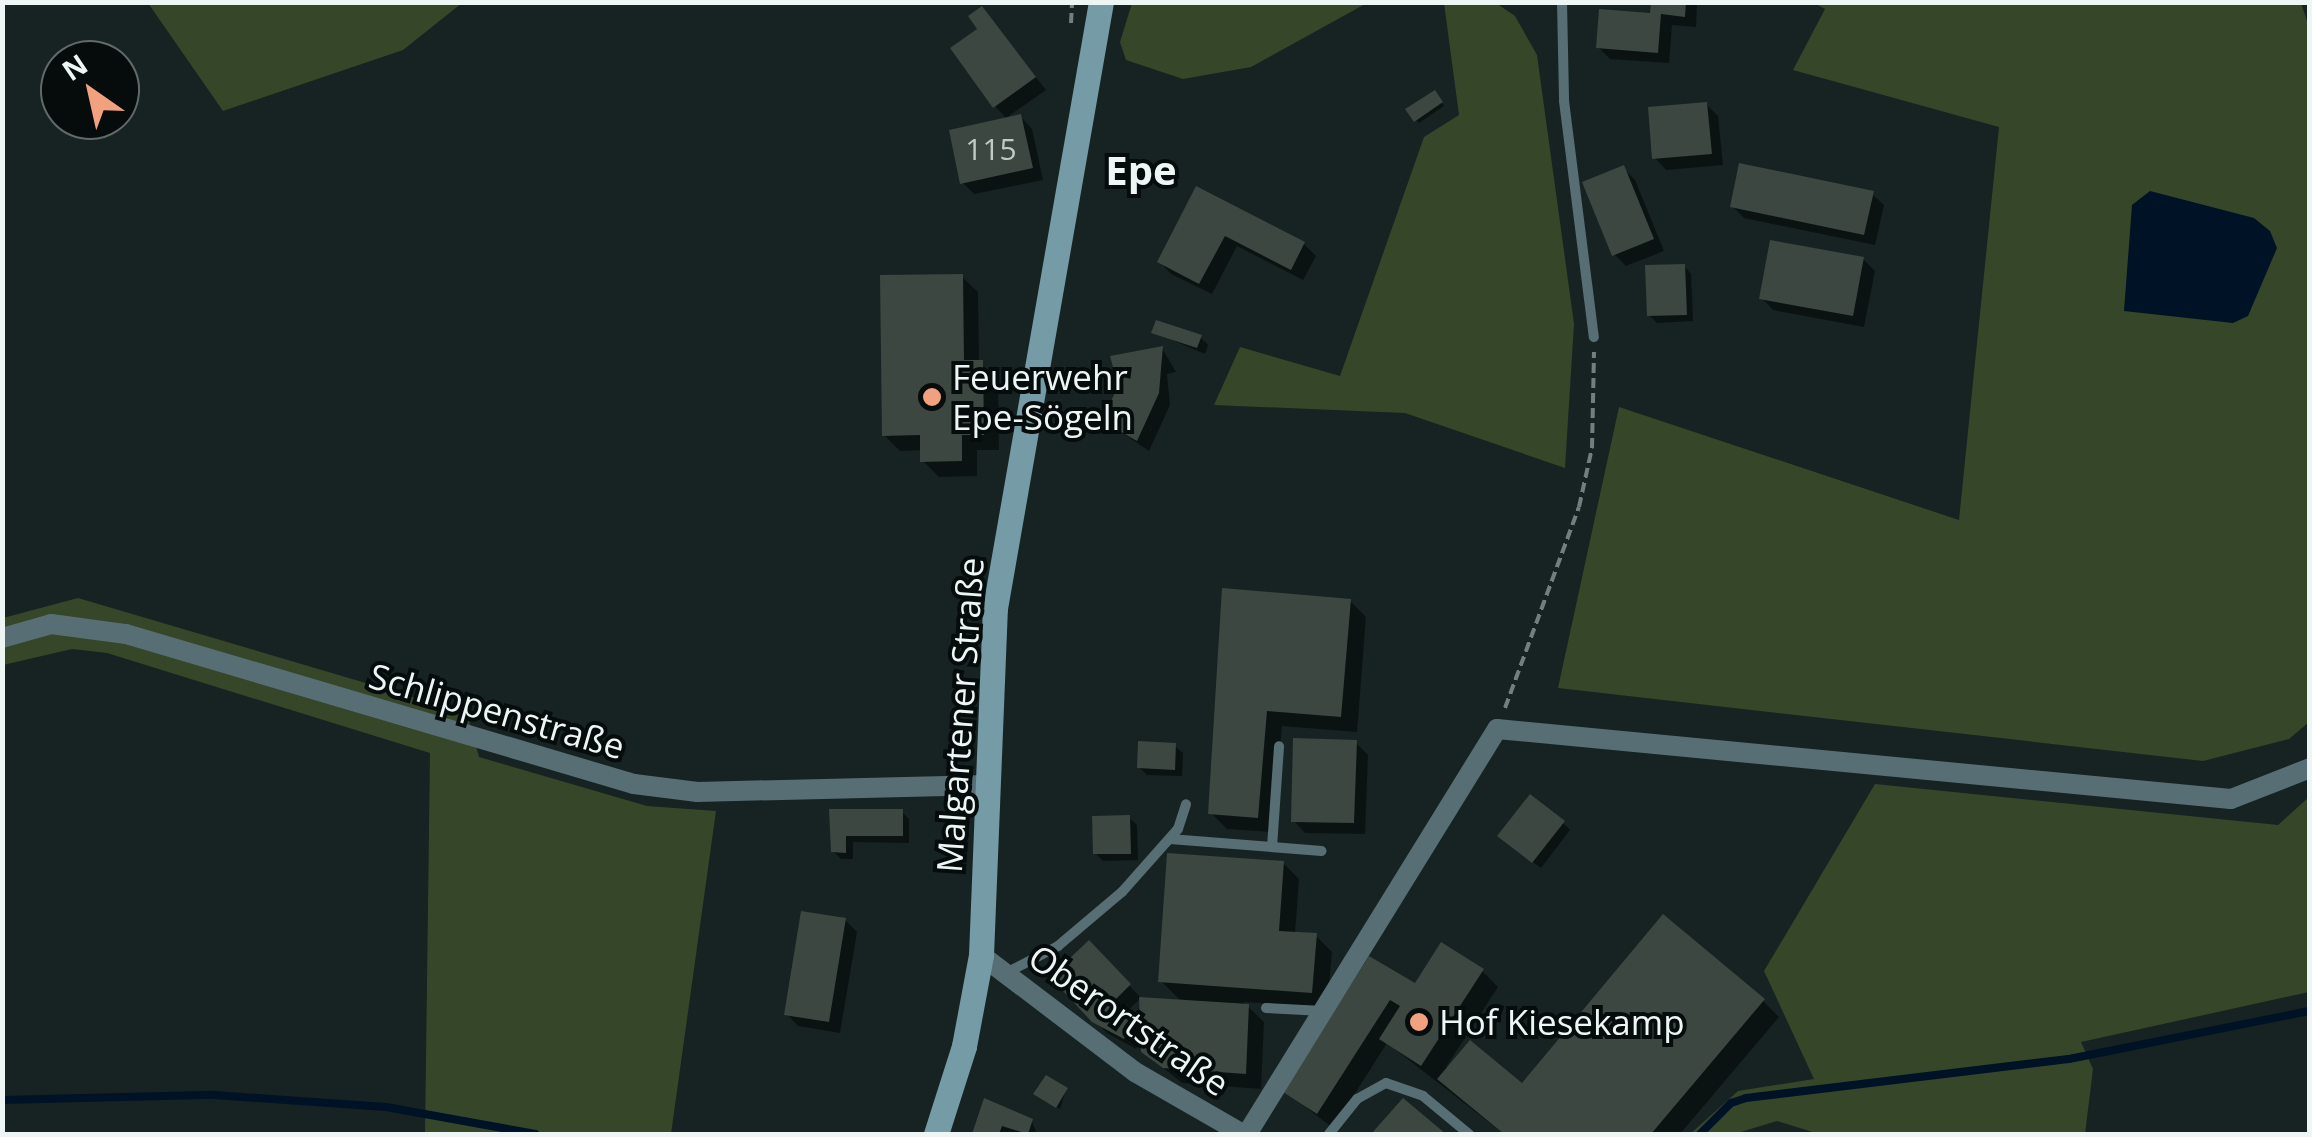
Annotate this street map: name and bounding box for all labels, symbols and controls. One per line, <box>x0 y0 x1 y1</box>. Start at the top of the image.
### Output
north arrow <box>40 40 140 140</box>
text: N <box>54 45 94 89</box>
house number: 115 <box>965 131 1017 167</box>
district label: Epe <box>1105 146 1177 194</box>
place label: Feuerwehr Epe-Sögeln <box>952 356 1133 438</box>
marker: Feuerwehr Epe-Sögeln <box>921 386 943 408</box>
street label: Malgartener Straße <box>928 556 992 874</box>
street label: Schlippenstraße <box>365 655 629 767</box>
street label: Oberortstraße <box>1021 935 1237 1105</box>
place label: Hof Kiesekamp <box>1439 1001 1685 1043</box>
marker: Hof Kiesekamp <box>1408 1011 1430 1033</box>

